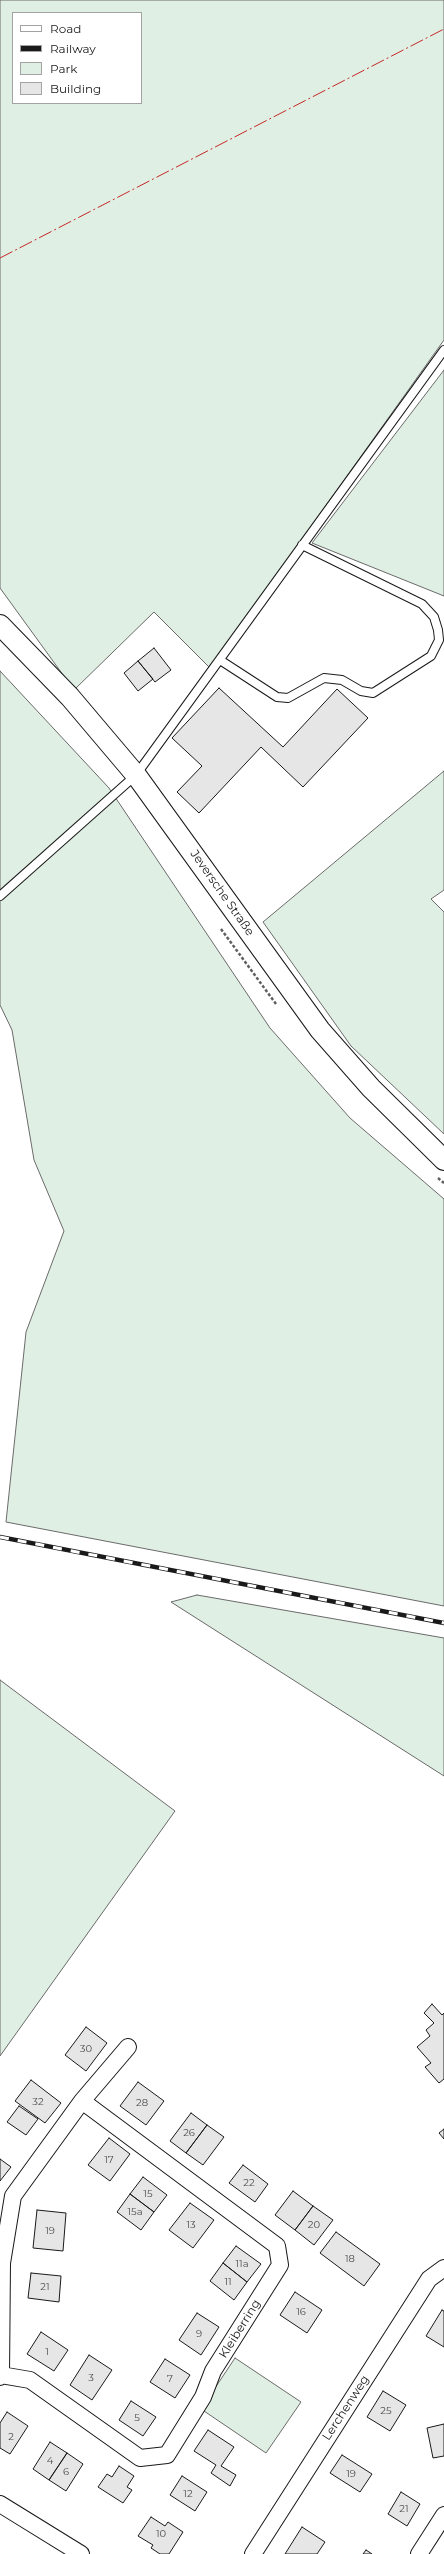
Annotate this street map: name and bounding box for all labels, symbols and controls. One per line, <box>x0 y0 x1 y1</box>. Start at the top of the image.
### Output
legend <box>12 12 142 104</box>
text: Road <box>50 21 81 36</box>
text: Railway <box>50 41 96 56</box>
text: Park <box>50 61 77 76</box>
text: Building <box>50 81 101 96</box>
street label: Jeversche Straße <box>187 847 257 939</box>
house number: 30 <box>80 2043 92 2055</box>
house number: 32 <box>32 2096 44 2108</box>
house number: 28 <box>136 2097 148 2109</box>
house number: 26 <box>183 2127 195 2139</box>
house number: 17 <box>104 2154 114 2166</box>
house number: 22 <box>243 2177 255 2189</box>
house number: 15 <box>143 2188 153 2200</box>
house number: 15a <box>127 2206 143 2218</box>
house number: 13 <box>186 2219 196 2231</box>
house number: 20 <box>308 2219 320 2231</box>
house number: 19 <box>45 2225 55 2237</box>
house number: 18 <box>345 2253 355 2265</box>
house number: 11a <box>235 2258 249 2270</box>
house number: 11 <box>224 2276 232 2288</box>
house number: 21 <box>40 2281 50 2293</box>
street label: Kleiberring <box>216 2297 264 2361</box>
house number: 16 <box>296 2306 306 2318</box>
house number: 9 <box>196 2328 202 2340</box>
house number: 1 <box>45 2346 49 2358</box>
house number: 3 <box>88 2372 94 2384</box>
house number: 7 <box>167 2373 173 2385</box>
street label: Lerchenweg <box>320 2373 372 2443</box>
house number: 25 <box>380 2405 392 2417</box>
house number: 5 <box>134 2412 140 2424</box>
house number: 2 <box>8 2431 14 2443</box>
house number: 4 <box>47 2455 53 2467</box>
house number: 6 <box>63 2466 69 2478</box>
house number: 19 <box>346 2468 356 2480</box>
house number: 12 <box>183 2488 193 2500</box>
house number: 21 <box>399 2503 409 2515</box>
house number: 10 <box>156 2528 166 2540</box>

